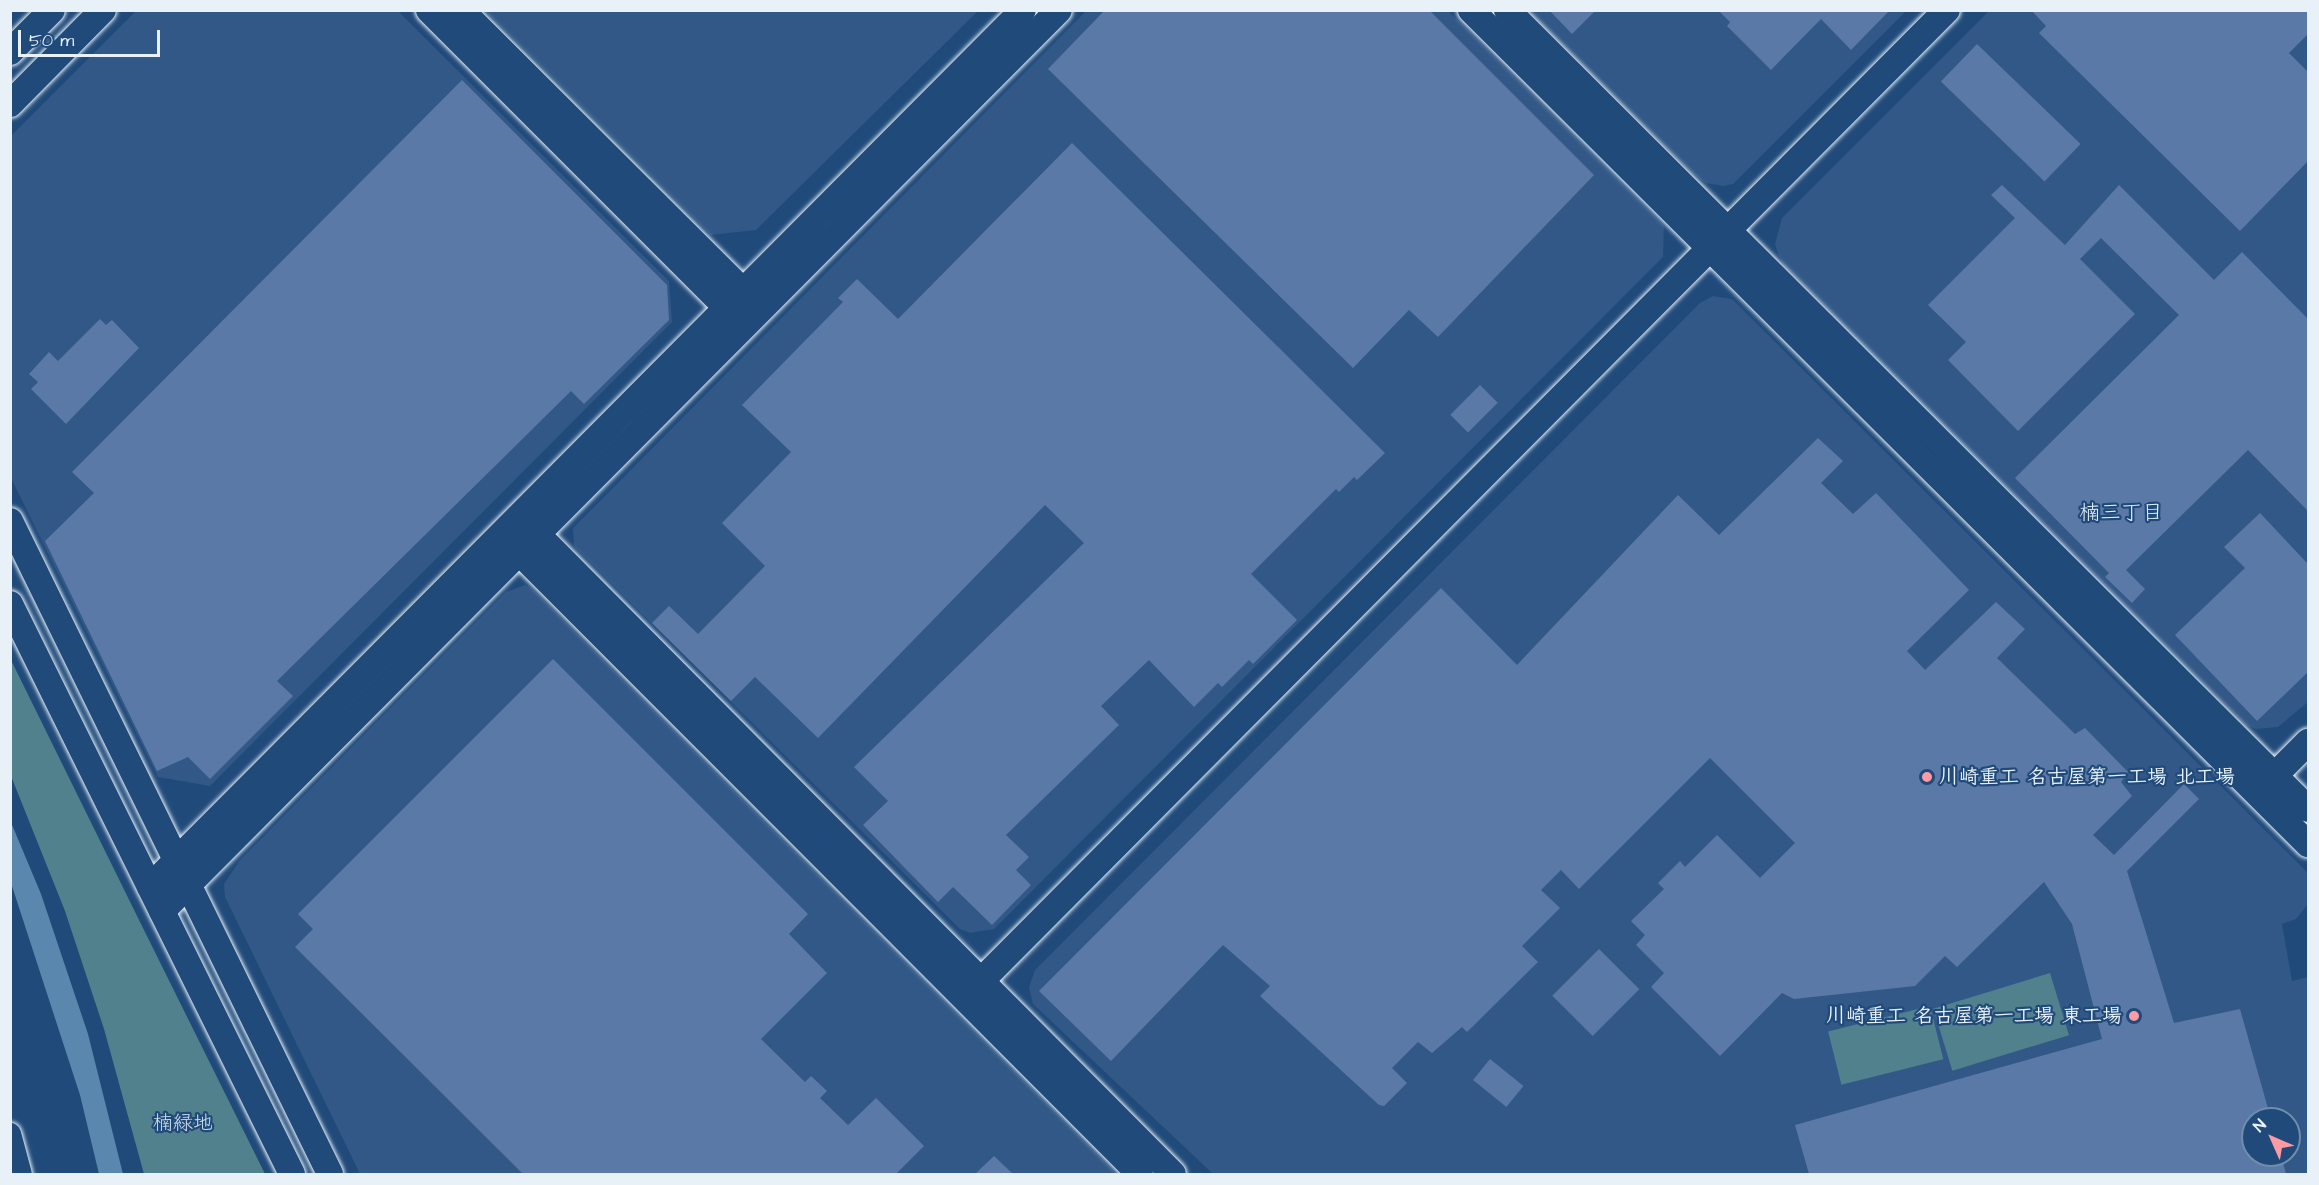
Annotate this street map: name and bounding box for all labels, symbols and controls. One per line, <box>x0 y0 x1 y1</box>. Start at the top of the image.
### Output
scale bar <box>21 18 164 56</box>
text: 50 m <box>29 28 74 53</box>
district label: 楠三丁目 <box>2079 500 2163 526</box>
place label: 川崎重工 名古屋第一工場 北工場 <box>1939 765 2235 789</box>
marker: 川崎重工 名古屋第一工場 北工場 <box>1920 770 1934 784</box>
place label: 川崎重工 名古屋第一工場 東工場 <box>1826 1004 2122 1028</box>
marker: 川崎重工 名古屋第一工場 東工場 <box>2127 1009 2141 1023</box>
north arrow <box>2241 1107 2301 1167</box>
park label: 楠緑地 <box>153 1111 213 1135</box>
text: N <box>2248 1114 2271 1137</box>

